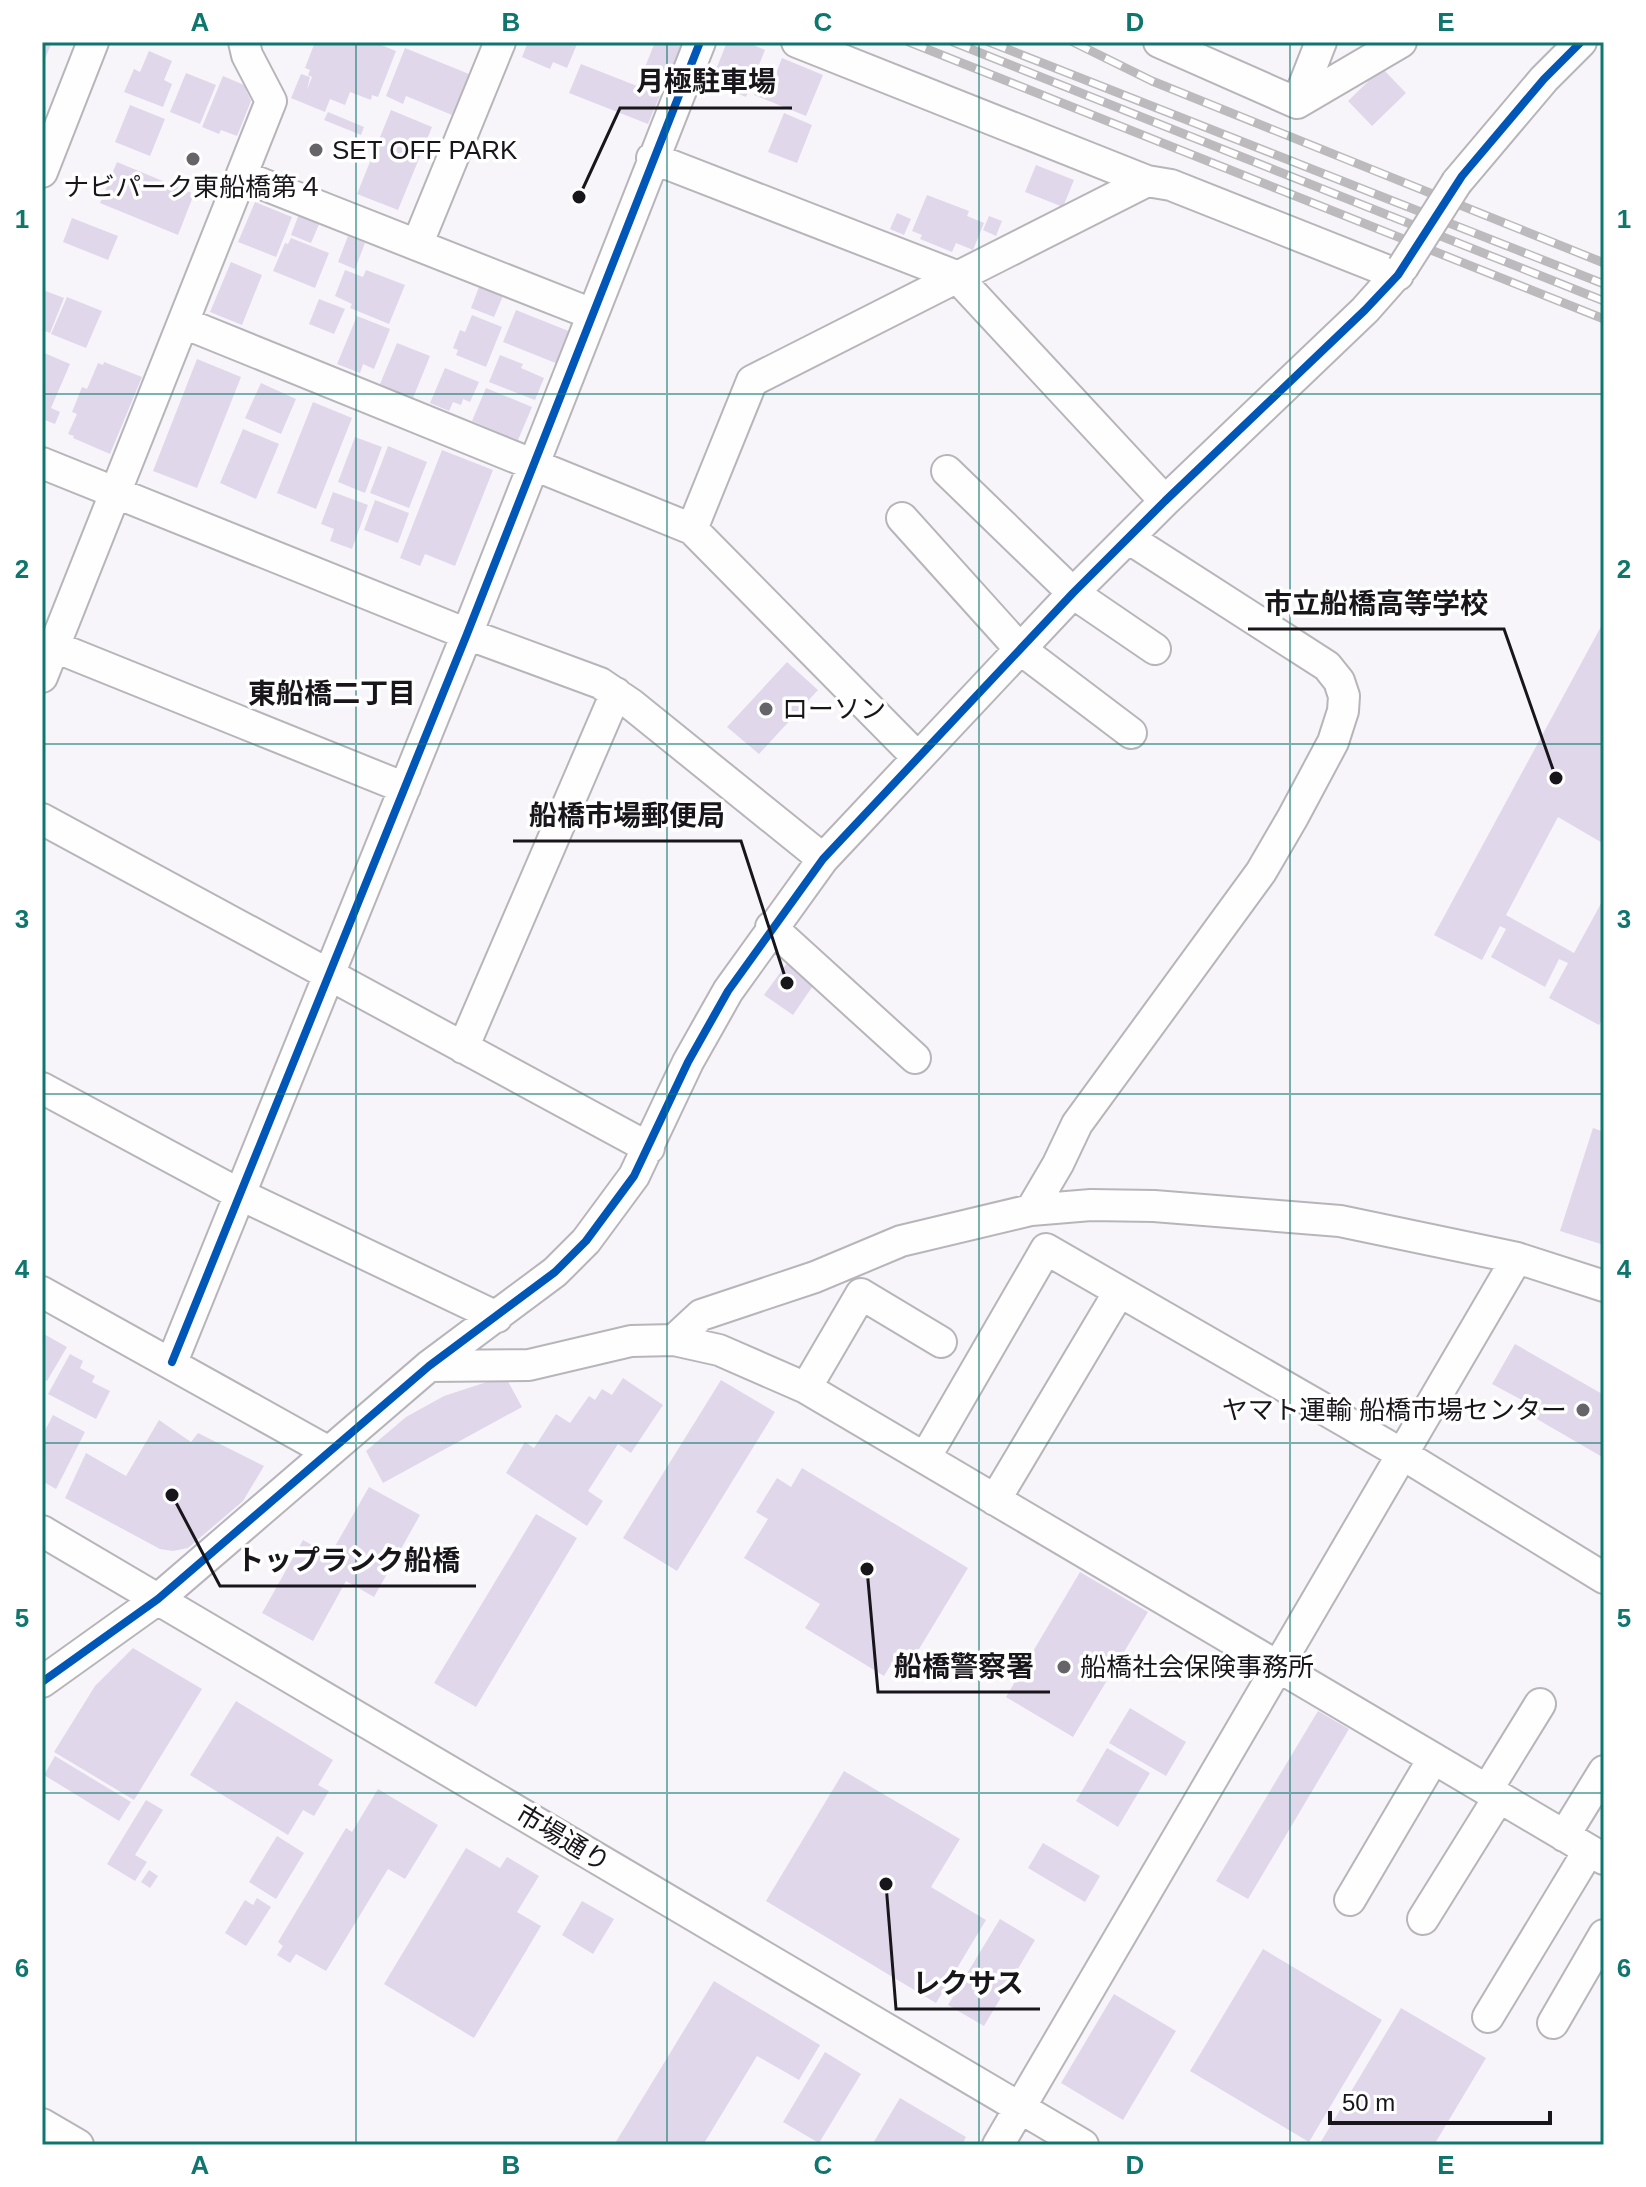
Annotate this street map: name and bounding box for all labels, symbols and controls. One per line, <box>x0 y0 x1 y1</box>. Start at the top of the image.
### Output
text: A <box>191 7 210 37</box>
text: B <box>502 7 520 37</box>
text: C <box>814 7 833 37</box>
text: D <box>1126 7 1144 37</box>
text: E <box>1437 7 1455 37</box>
callout: 月極駐車場 <box>620 56 792 108</box>
text: 月極駐車場 <box>636 66 776 97</box>
place label: SET OFF PARK <box>332 135 518 165</box>
marker: SET OFF PARK <box>307 141 325 159</box>
marker: ナビパーク東船橋第４ <box>184 150 202 168</box>
place label: ナビパーク東船橋第４ <box>63 172 323 202</box>
text: 1 <box>15 204 29 234</box>
text: 1 <box>1617 204 1631 234</box>
text: 2 <box>15 554 29 584</box>
text: 2 <box>1617 554 1631 584</box>
callout: 市立船橋高等学校 <box>1248 577 1504 629</box>
text: 市立船橋高等学校 <box>1264 588 1488 619</box>
district label: 東船橋二丁目 <box>248 678 416 709</box>
place label: ローソン <box>782 694 886 724</box>
marker: ローソン <box>757 700 775 718</box>
callout: 船橋市場郵便局 <box>513 789 741 841</box>
text: 船橋市場郵便局 <box>529 800 725 831</box>
text: 3 <box>15 904 29 934</box>
text: 3 <box>1617 904 1631 934</box>
text: 4 <box>15 1254 30 1284</box>
text: 4 <box>1617 1254 1632 1284</box>
place label: ヤマト運輸 船橋市場センター <box>1222 1395 1567 1425</box>
marker: ヤマト運輸 船橋市場センター <box>1574 1401 1592 1419</box>
callout: トップランク船橋 <box>220 1534 476 1586</box>
text: トップランク船橋 <box>236 1545 460 1576</box>
text: 5 <box>15 1603 29 1633</box>
text: 5 <box>1617 1603 1631 1633</box>
callout: 船橋警察署 <box>878 1640 1050 1692</box>
text: 船橋警察署 <box>894 1651 1034 1682</box>
place label: 船橋社会保険事務所 <box>1080 1652 1314 1682</box>
marker: 船橋社会保険事務所 <box>1055 1658 1073 1676</box>
street label: 市場通り <box>511 1798 615 1878</box>
text: 6 <box>15 1953 29 1983</box>
text: 6 <box>1617 1953 1631 1983</box>
callout: レクサス <box>896 1957 1040 2009</box>
text: レクサス <box>912 1968 1024 1999</box>
scale bar <box>1330 2075 1550 2125</box>
text: 50 m <box>1342 2089 1395 2116</box>
text: A <box>191 2150 210 2180</box>
text: B <box>502 2150 520 2180</box>
text: C <box>814 2150 833 2180</box>
text: D <box>1126 2150 1144 2180</box>
text: E <box>1437 2150 1455 2180</box>

